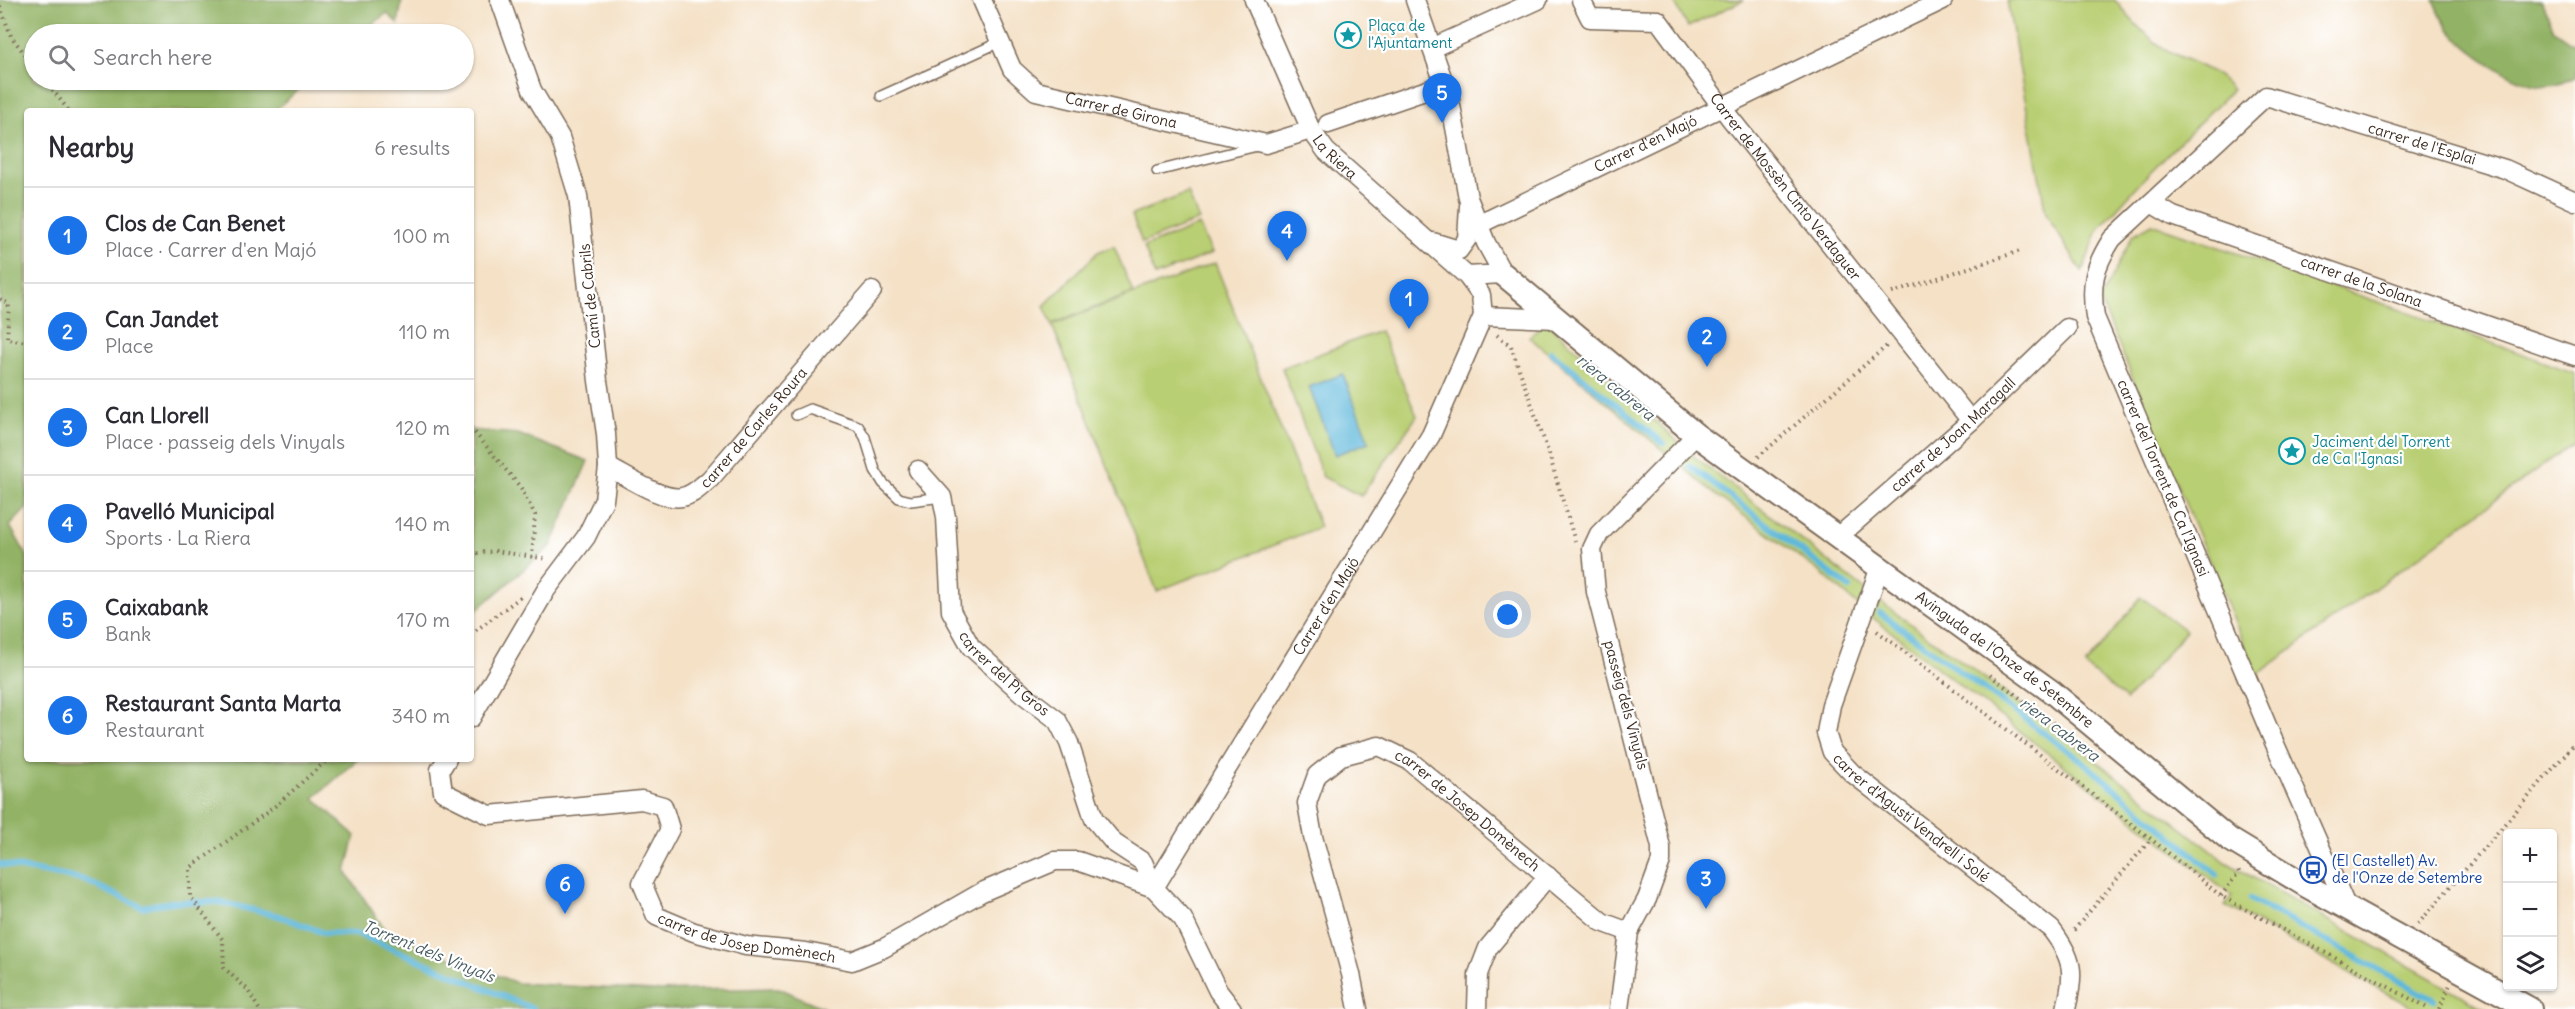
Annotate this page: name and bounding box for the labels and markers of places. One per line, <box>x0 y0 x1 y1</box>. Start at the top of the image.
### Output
place label: Plaça de l'Ajuntament <box>1368 16 1452 52</box>
place icon: Plaça de l'Ajuntament <box>1333 20 1363 50</box>
pin: 5 <box>1422 74 1462 123</box>
pin: 4 <box>1268 212 1306 261</box>
pin: 1 <box>1390 280 1428 329</box>
pin: 2 <box>1688 318 1726 367</box>
place label: Jaciment del Torrent de Ca l'Ignasi <box>2312 432 2450 468</box>
place icon: Jaciment del Torrent de Ca l'Ignasi <box>2277 436 2307 466</box>
place label: (El Castellet) Av. de l'Onze de Setembre <box>2332 851 2482 887</box>
bus stop icon: (El Castellet) Av. de l'Onze de Setembre <box>2298 855 2328 885</box>
pin: 3 <box>1686 860 1726 909</box>
pin: 6 <box>546 864 584 914</box>

